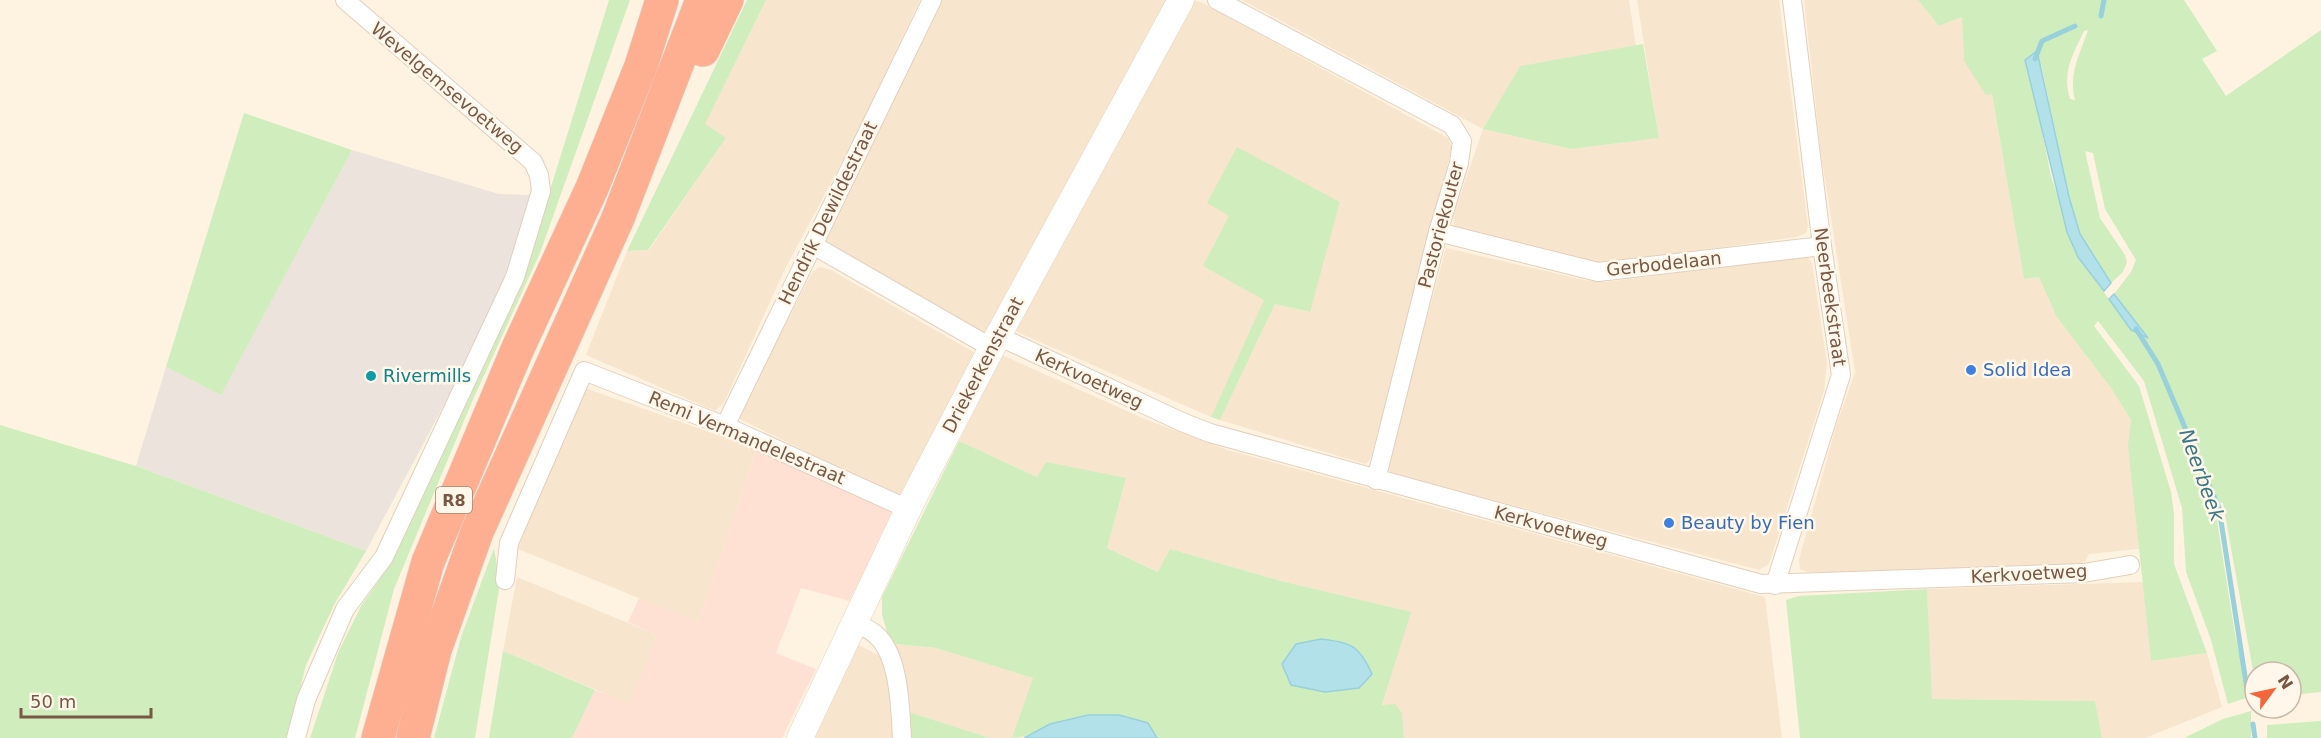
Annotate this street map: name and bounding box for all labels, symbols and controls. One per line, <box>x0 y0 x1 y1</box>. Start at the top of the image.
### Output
street label: Wevelgemsevoetweg <box>367 18 528 157</box>
street label: Hendrik Dewildestraat <box>774 118 881 308</box>
street label: Pastoriekouter <box>1414 159 1468 290</box>
street label: Neerbeekstraat <box>1810 226 1851 368</box>
street label: Gerbodelaan <box>1605 247 1723 280</box>
street label: Driekerkenstraat <box>938 293 1027 436</box>
street label: Kerkvoetweg <box>1032 344 1147 413</box>
place label: Solid Idea <box>1983 359 2071 380</box>
marker: Solid Idea <box>1964 363 1978 377</box>
place label: Rivermills <box>383 365 471 386</box>
marker: Rivermills <box>364 369 378 383</box>
street label: Remi Vermandelestraat <box>646 387 849 489</box>
water label: Neerbeek <box>2174 425 2230 526</box>
road number: R8 <box>436 487 472 513</box>
street label: Kerkvoetweg <box>1492 501 1610 552</box>
place label: Beauty by Fien <box>1681 512 1815 533</box>
marker: Beauty by Fien <box>1662 516 1676 530</box>
street label: Kerkvoetweg <box>1970 560 2088 587</box>
north arrow <box>2243 660 2303 720</box>
text: N <box>2274 671 2297 693</box>
scale bar <box>21 681 152 719</box>
text: 50 m <box>30 691 76 712</box>

